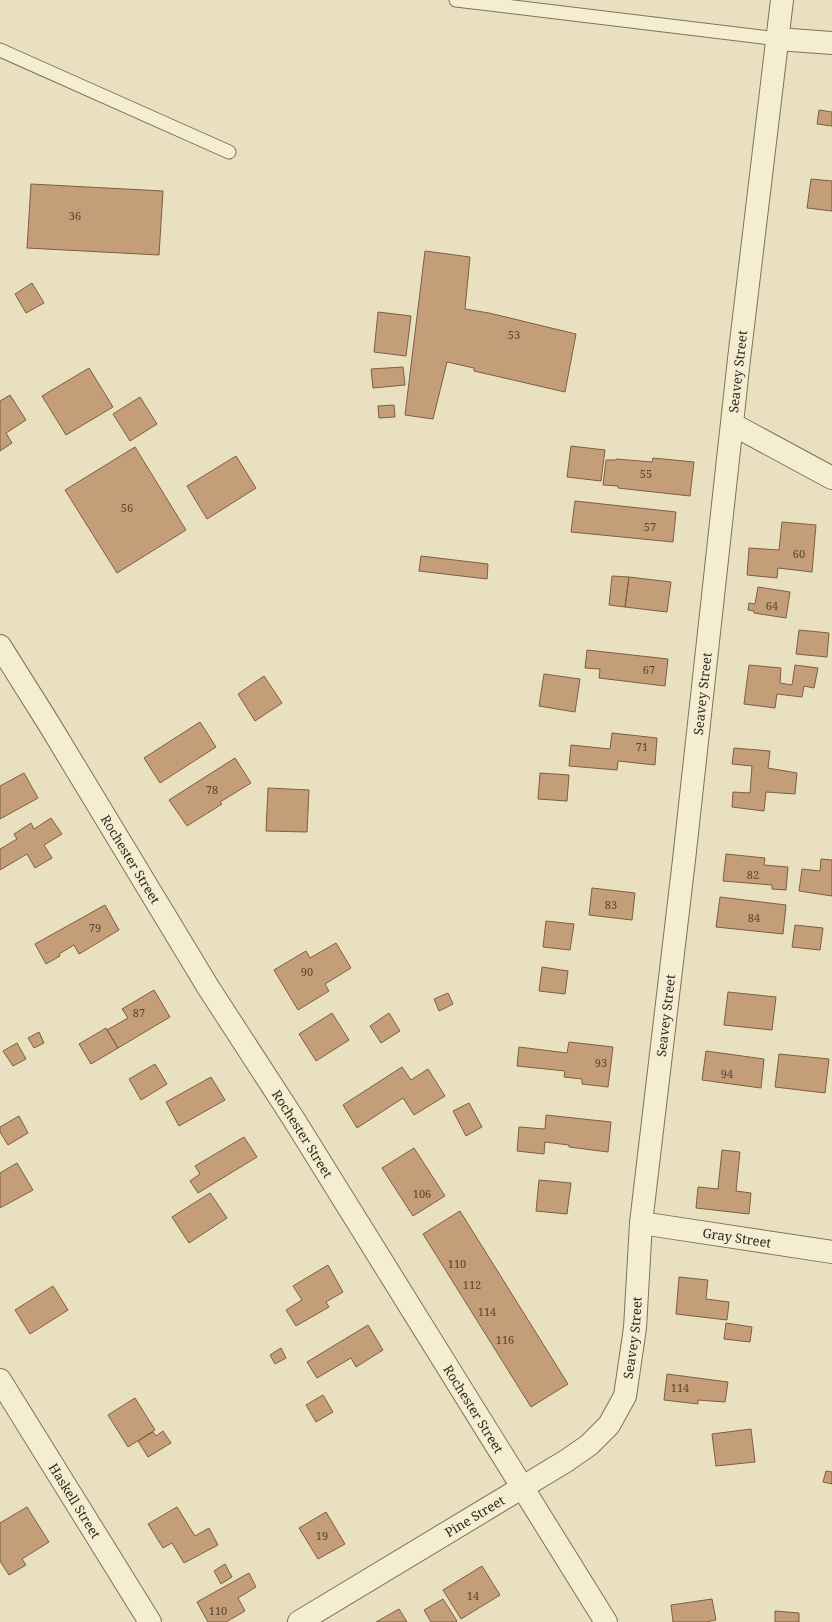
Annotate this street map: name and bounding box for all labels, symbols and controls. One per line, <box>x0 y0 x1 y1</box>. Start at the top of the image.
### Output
house number: 36 <box>69 208 81 223</box>
house number: 53 <box>508 327 520 342</box>
street label: Seavey Street <box>724 329 751 414</box>
house number: 55 <box>640 466 652 481</box>
house number: 56 <box>121 500 133 515</box>
house number: 57 <box>644 519 656 534</box>
house number: 60 <box>793 546 805 561</box>
house number: 64 <box>766 598 778 613</box>
street label: Seavey Street <box>689 651 716 736</box>
house number: 67 <box>643 662 655 677</box>
house number: 71 <box>636 739 648 754</box>
house number: 78 <box>206 782 218 797</box>
street label: Rochester Street <box>97 811 165 907</box>
house number: 82 <box>747 867 759 882</box>
house number: 83 <box>605 897 617 912</box>
house number: 84 <box>748 910 760 925</box>
house number: 79 <box>89 920 101 935</box>
house number: 90 <box>301 964 313 979</box>
street label: Seavey Street <box>652 973 679 1058</box>
house number: 87 <box>133 1005 145 1020</box>
house number: 93 <box>595 1055 607 1070</box>
house number: 94 <box>721 1066 733 1081</box>
street label: Rochester Street <box>268 1086 337 1182</box>
house number: 106 <box>413 1186 431 1201</box>
street label: Gray Street <box>701 1223 773 1252</box>
house number: 110 <box>448 1256 466 1271</box>
house number: 112 <box>463 1277 481 1292</box>
street label: Seavey Street <box>619 1296 646 1380</box>
house number: 114 <box>478 1304 496 1319</box>
house number: 116 <box>496 1332 514 1347</box>
street label: Rochester Street <box>439 1361 508 1457</box>
house number: 114 <box>671 1380 689 1395</box>
street label: Haskell Street <box>45 1460 105 1542</box>
street label: Pine Street <box>441 1491 508 1541</box>
house number: 19 <box>316 1528 328 1543</box>
house number: 14 <box>467 1588 479 1603</box>
house number: 110 <box>209 1603 227 1618</box>

